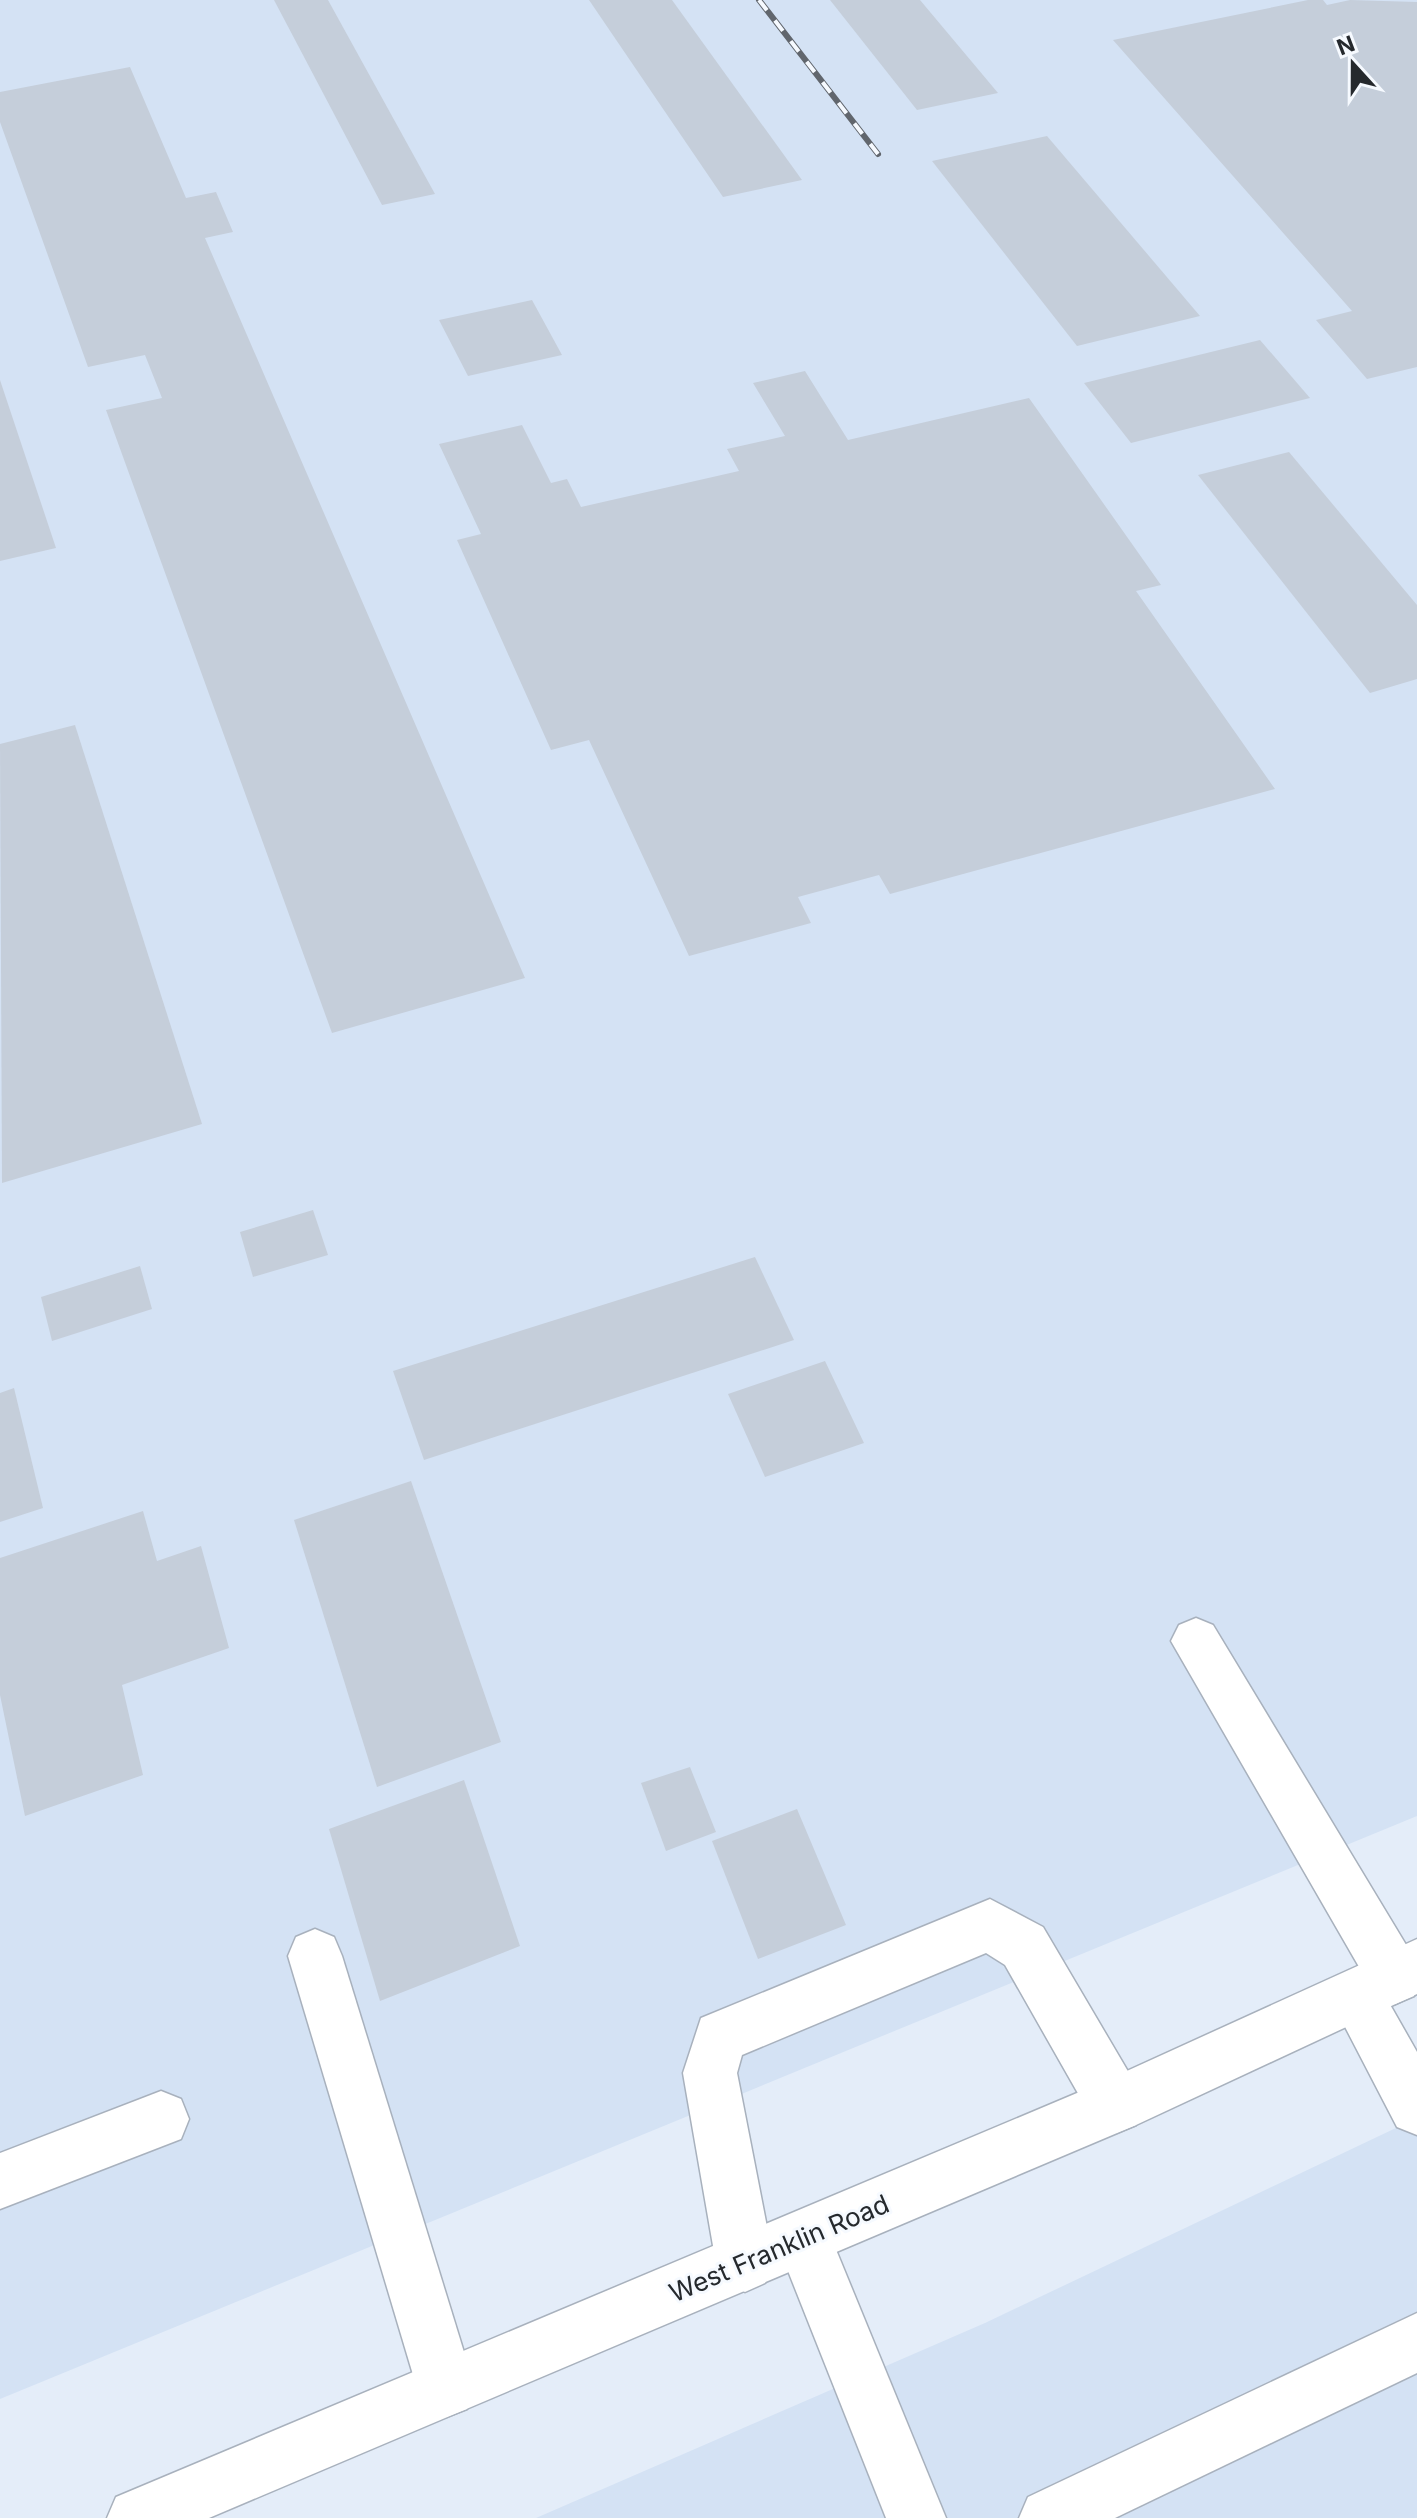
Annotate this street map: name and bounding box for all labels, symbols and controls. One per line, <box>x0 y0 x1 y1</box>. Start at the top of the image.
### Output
north arrow <box>1313 24 1393 104</box>
text: N <box>1333 30 1358 60</box>
street label: West Franklin Road <box>665 2188 893 2308</box>

